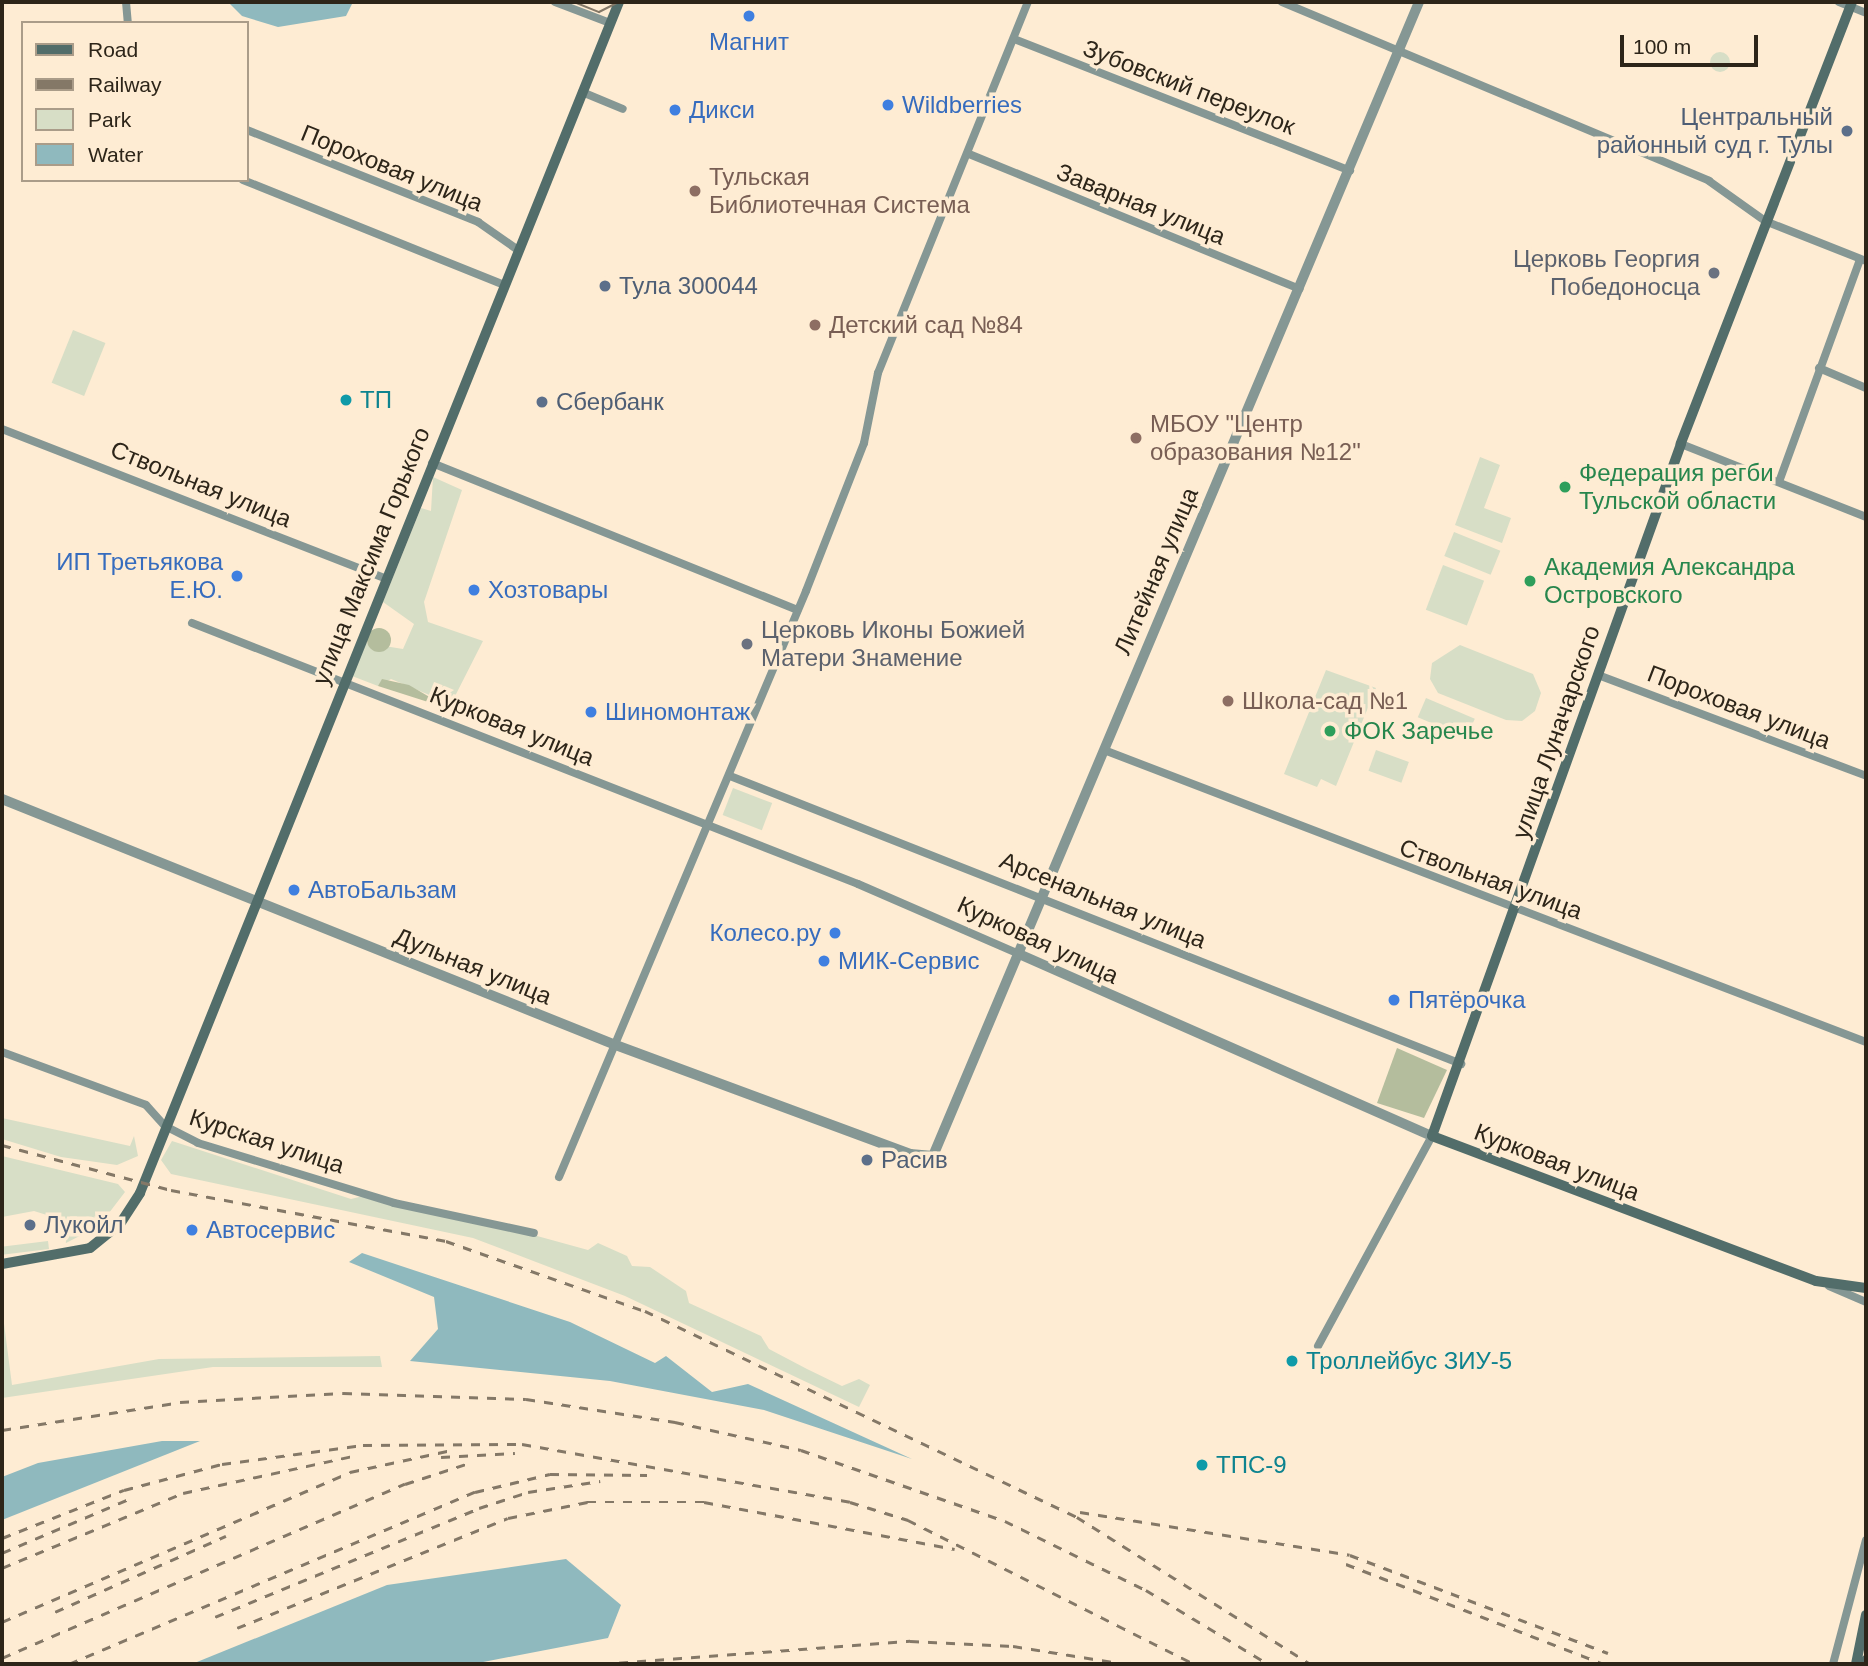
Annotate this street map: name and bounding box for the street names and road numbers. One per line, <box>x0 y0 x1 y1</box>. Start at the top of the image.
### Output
street label: Зубовский переулок <box>1079 33 1299 141</box>
street label: Пороховая улица <box>297 118 487 218</box>
street label: Заварная улица <box>1053 157 1229 251</box>
street label: улица Максима Горького <box>306 423 436 689</box>
street label: Ствольная улица <box>106 435 296 533</box>
street label: Литейная улица <box>1108 483 1204 659</box>
street label: улица Луначарского <box>1506 622 1606 842</box>
street label: Пороховая улица <box>1643 659 1835 755</box>
street label: Курковая улица <box>426 680 598 772</box>
street label: Ствольная улица <box>1396 833 1586 925</box>
street label: Арсенальная улица <box>996 845 1210 955</box>
street label: Курковая улица <box>953 890 1123 990</box>
street label: Дульная улица <box>390 921 556 1011</box>
street label: Курская улица <box>186 1102 348 1180</box>
street label: Курковая улица <box>1470 1117 1644 1207</box>

